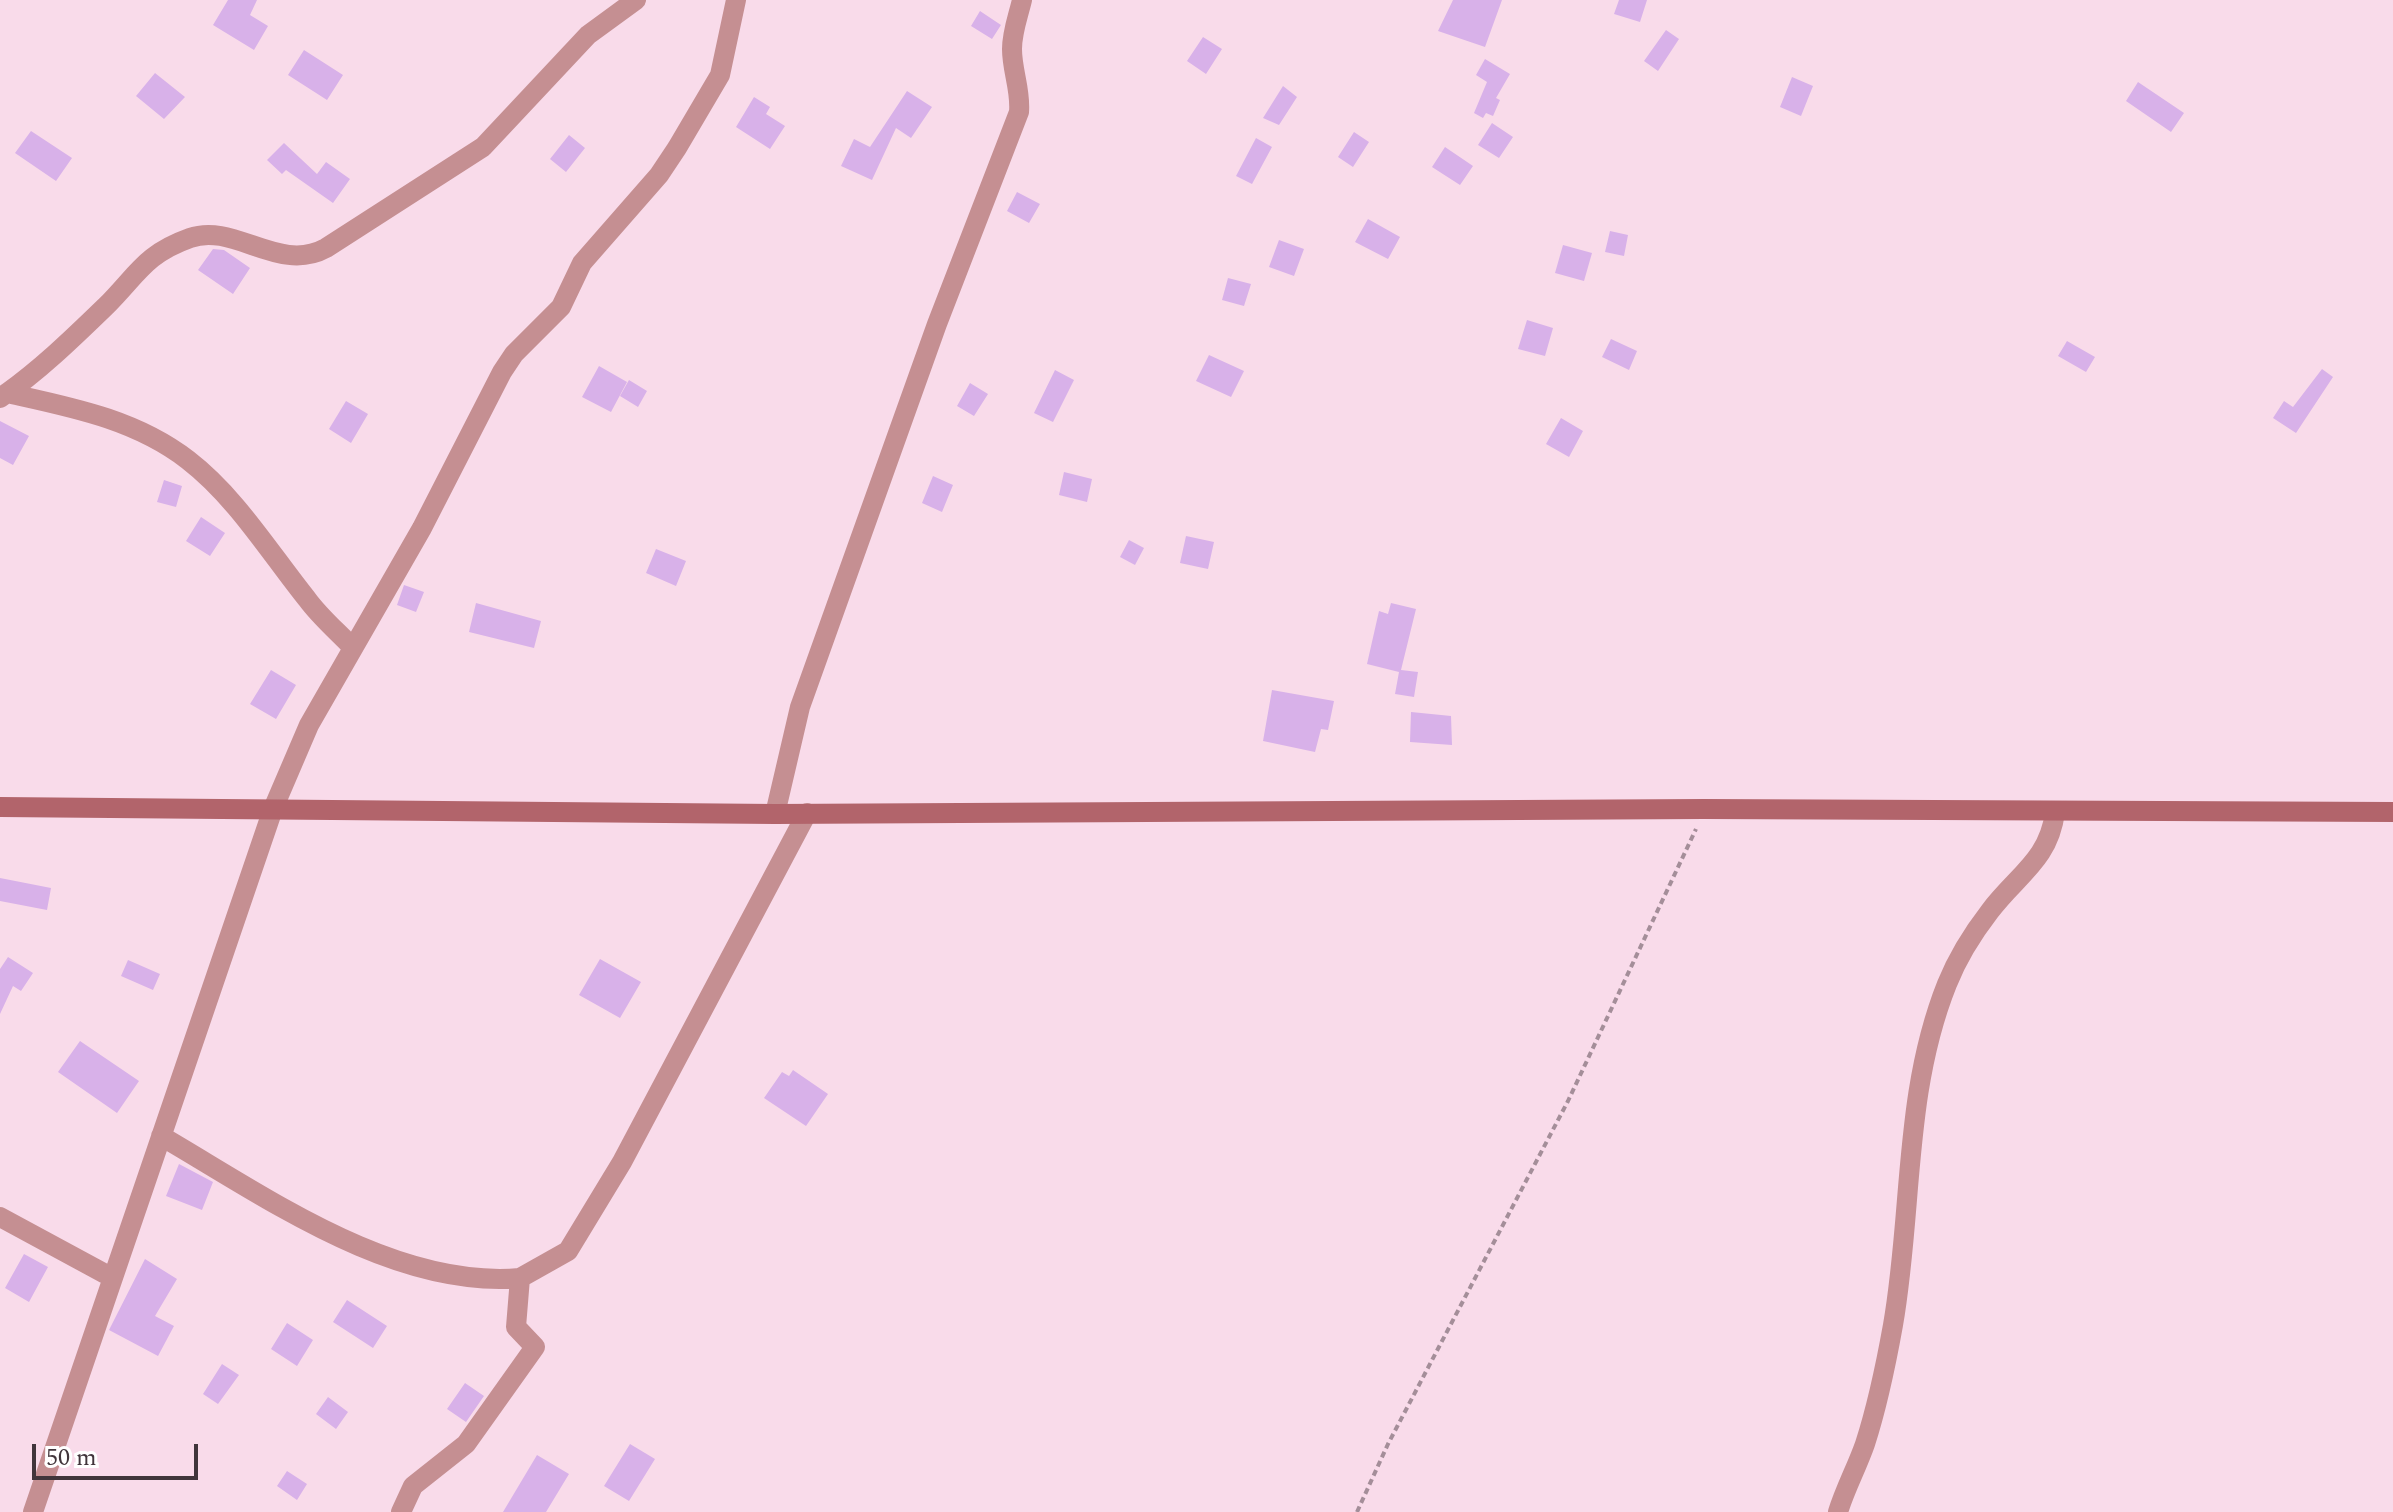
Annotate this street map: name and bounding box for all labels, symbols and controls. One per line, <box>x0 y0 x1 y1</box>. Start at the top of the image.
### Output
scale bar <box>36 1428 202 1478</box>
text: 50 m <box>46 1440 97 1476</box>

